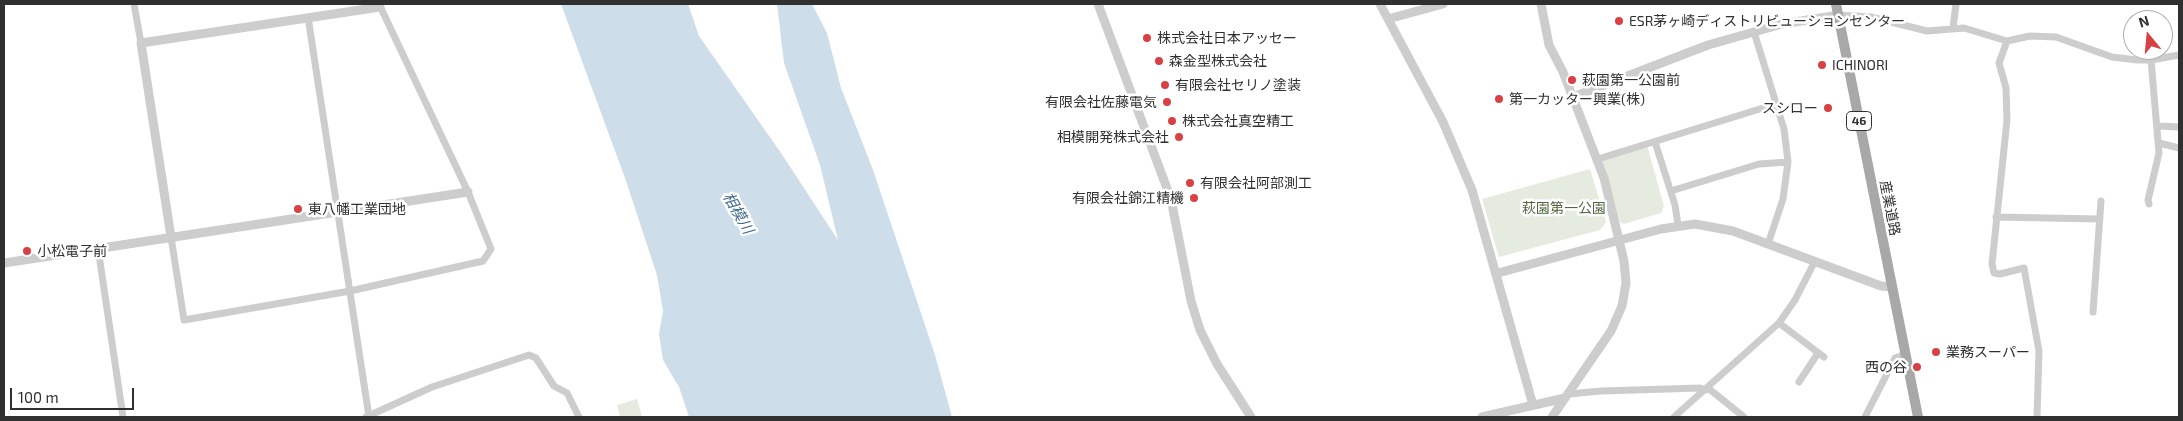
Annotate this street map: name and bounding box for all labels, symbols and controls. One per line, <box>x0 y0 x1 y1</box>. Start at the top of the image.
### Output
north arrow <box>2123 10 2173 60</box>
text: N <box>2136 12 2151 31</box>
place label: ESR茅ヶ崎ディストリビューションセンター <box>1629 13 1905 29</box>
marker: ESR茅ヶ崎ディストリビューションセンター <box>1613 15 1625 27</box>
place label: 株式会社日本アッセー <box>1157 30 1297 46</box>
marker: 株式会社日本アッセー <box>1141 32 1153 44</box>
place label: 森金型株式会社 <box>1169 53 1267 69</box>
marker: 森金型株式会社 <box>1153 55 1165 67</box>
place label: ICHINORI <box>1832 57 1888 73</box>
marker: ICHINORI <box>1816 59 1828 71</box>
place label: 萩園第一公園前 <box>1582 72 1680 88</box>
marker: 萩園第一公園前 <box>1566 74 1578 86</box>
place label: 有限会社セリノ塗装 <box>1175 77 1301 93</box>
marker: 有限会社セリノ塗装 <box>1159 79 1171 91</box>
place label: 第一カッター興業(株) <box>1509 91 1645 107</box>
marker: 第一カッター興業(株) <box>1493 93 1505 105</box>
place label: 有限会社佐藤電気 <box>1045 94 1157 110</box>
marker: 有限会社佐藤電気 <box>1161 96 1173 108</box>
place label: スシロー <box>1762 100 1818 116</box>
marker: スシロー <box>1822 102 1834 114</box>
road number: 46 <box>1846 112 1872 130</box>
place label: 株式会社真空精工 <box>1182 113 1294 129</box>
marker: 株式会社真空精工 <box>1166 115 1178 127</box>
place label: 相模開発株式会社 <box>1057 129 1169 145</box>
marker: 相模開発株式会社 <box>1173 131 1185 143</box>
place label: 有限会社阿部測工 <box>1200 175 1312 191</box>
marker: 有限会社阿部測工 <box>1184 177 1196 189</box>
street label: 産業道路 <box>1876 179 1904 237</box>
water label: 相模川 <box>719 189 757 237</box>
place label: 有限会社錦江精機 <box>1072 190 1184 206</box>
marker: 有限会社錦江精機 <box>1188 192 1200 204</box>
park label: 萩園第一公園 <box>1522 200 1606 216</box>
place label: 東八幡工業団地 <box>308 201 406 217</box>
marker: 東八幡工業団地 <box>292 203 304 215</box>
place label: 小松電子前 <box>37 243 107 259</box>
marker: 小松電子前 <box>21 245 33 257</box>
place label: 業務スーパー <box>1946 344 2030 360</box>
marker: 業務スーパー <box>1930 346 1942 358</box>
place label: 西の谷 <box>1865 359 1907 375</box>
marker: 西の谷 <box>1911 361 1923 373</box>
scale bar <box>12 378 136 410</box>
text: 100 m <box>18 388 59 406</box>

